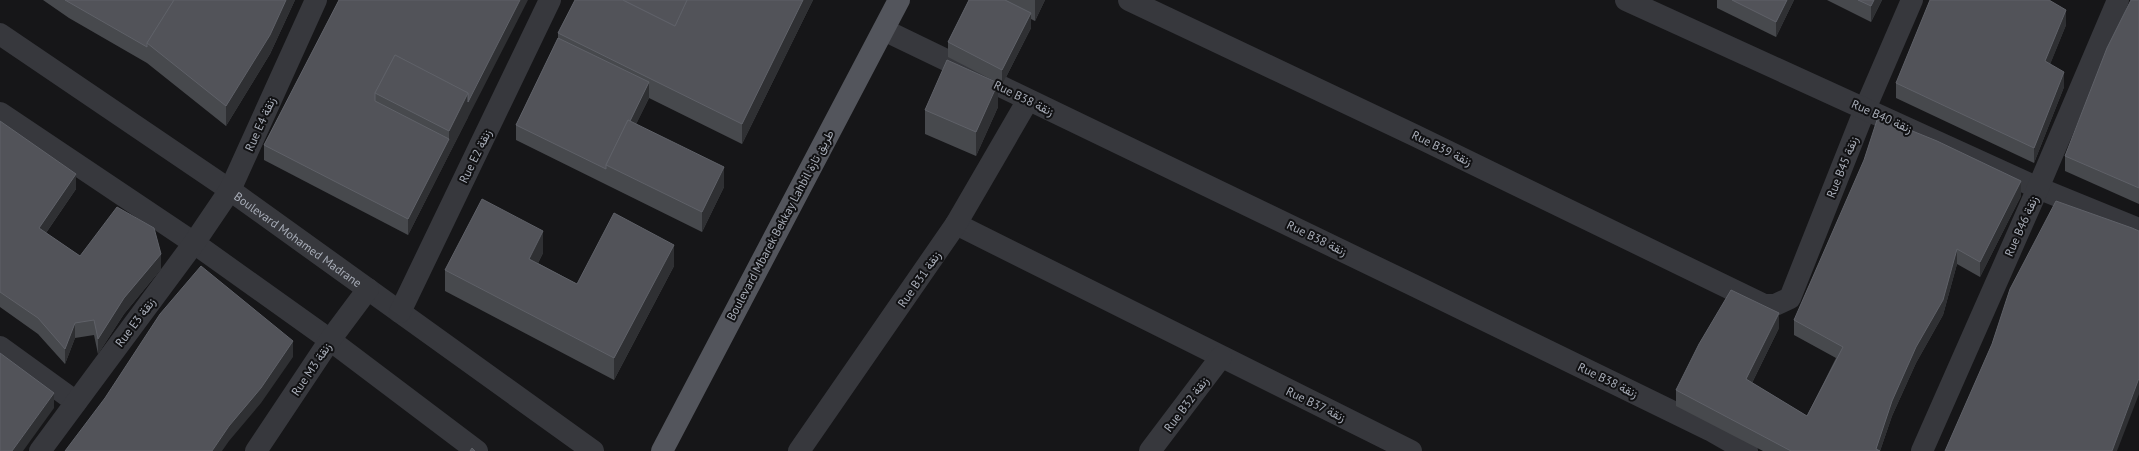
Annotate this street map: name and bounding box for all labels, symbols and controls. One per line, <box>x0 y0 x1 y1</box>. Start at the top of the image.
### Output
street label: Rue B38 زنقة <box>991 77 1056 120</box>
street label: Rue E4 زنقة <box>241 95 280 154</box>
street label: Rue B40 زنقة <box>1849 96 1915 137</box>
street label: Rue E2 زنقة <box>456 127 495 186</box>
street label: Boulevard Mbarek Bekkay Lahbil طريق تازة <box>723 127 838 323</box>
street label: Rue B39 زنقة <box>1409 127 1474 170</box>
street label: Rue B45 زنقة <box>1823 134 1862 200</box>
street label: Boulevard Mohamed Madrane <box>232 188 365 290</box>
street label: Rue B46 زنقة <box>2001 193 2042 259</box>
street label: Rue B38 زنقة <box>1284 217 1349 260</box>
street label: Rue B31 زنقة <box>894 248 945 310</box>
street label: Rue E3 زنقة <box>112 294 159 350</box>
street label: Rue M3 زنقة <box>288 340 335 399</box>
street label: Rue B38 زنقة <box>1575 359 1640 402</box>
street label: Rue B32 زنقة <box>1160 374 1212 435</box>
street label: Rue B37 زنقة <box>1283 383 1348 426</box>

